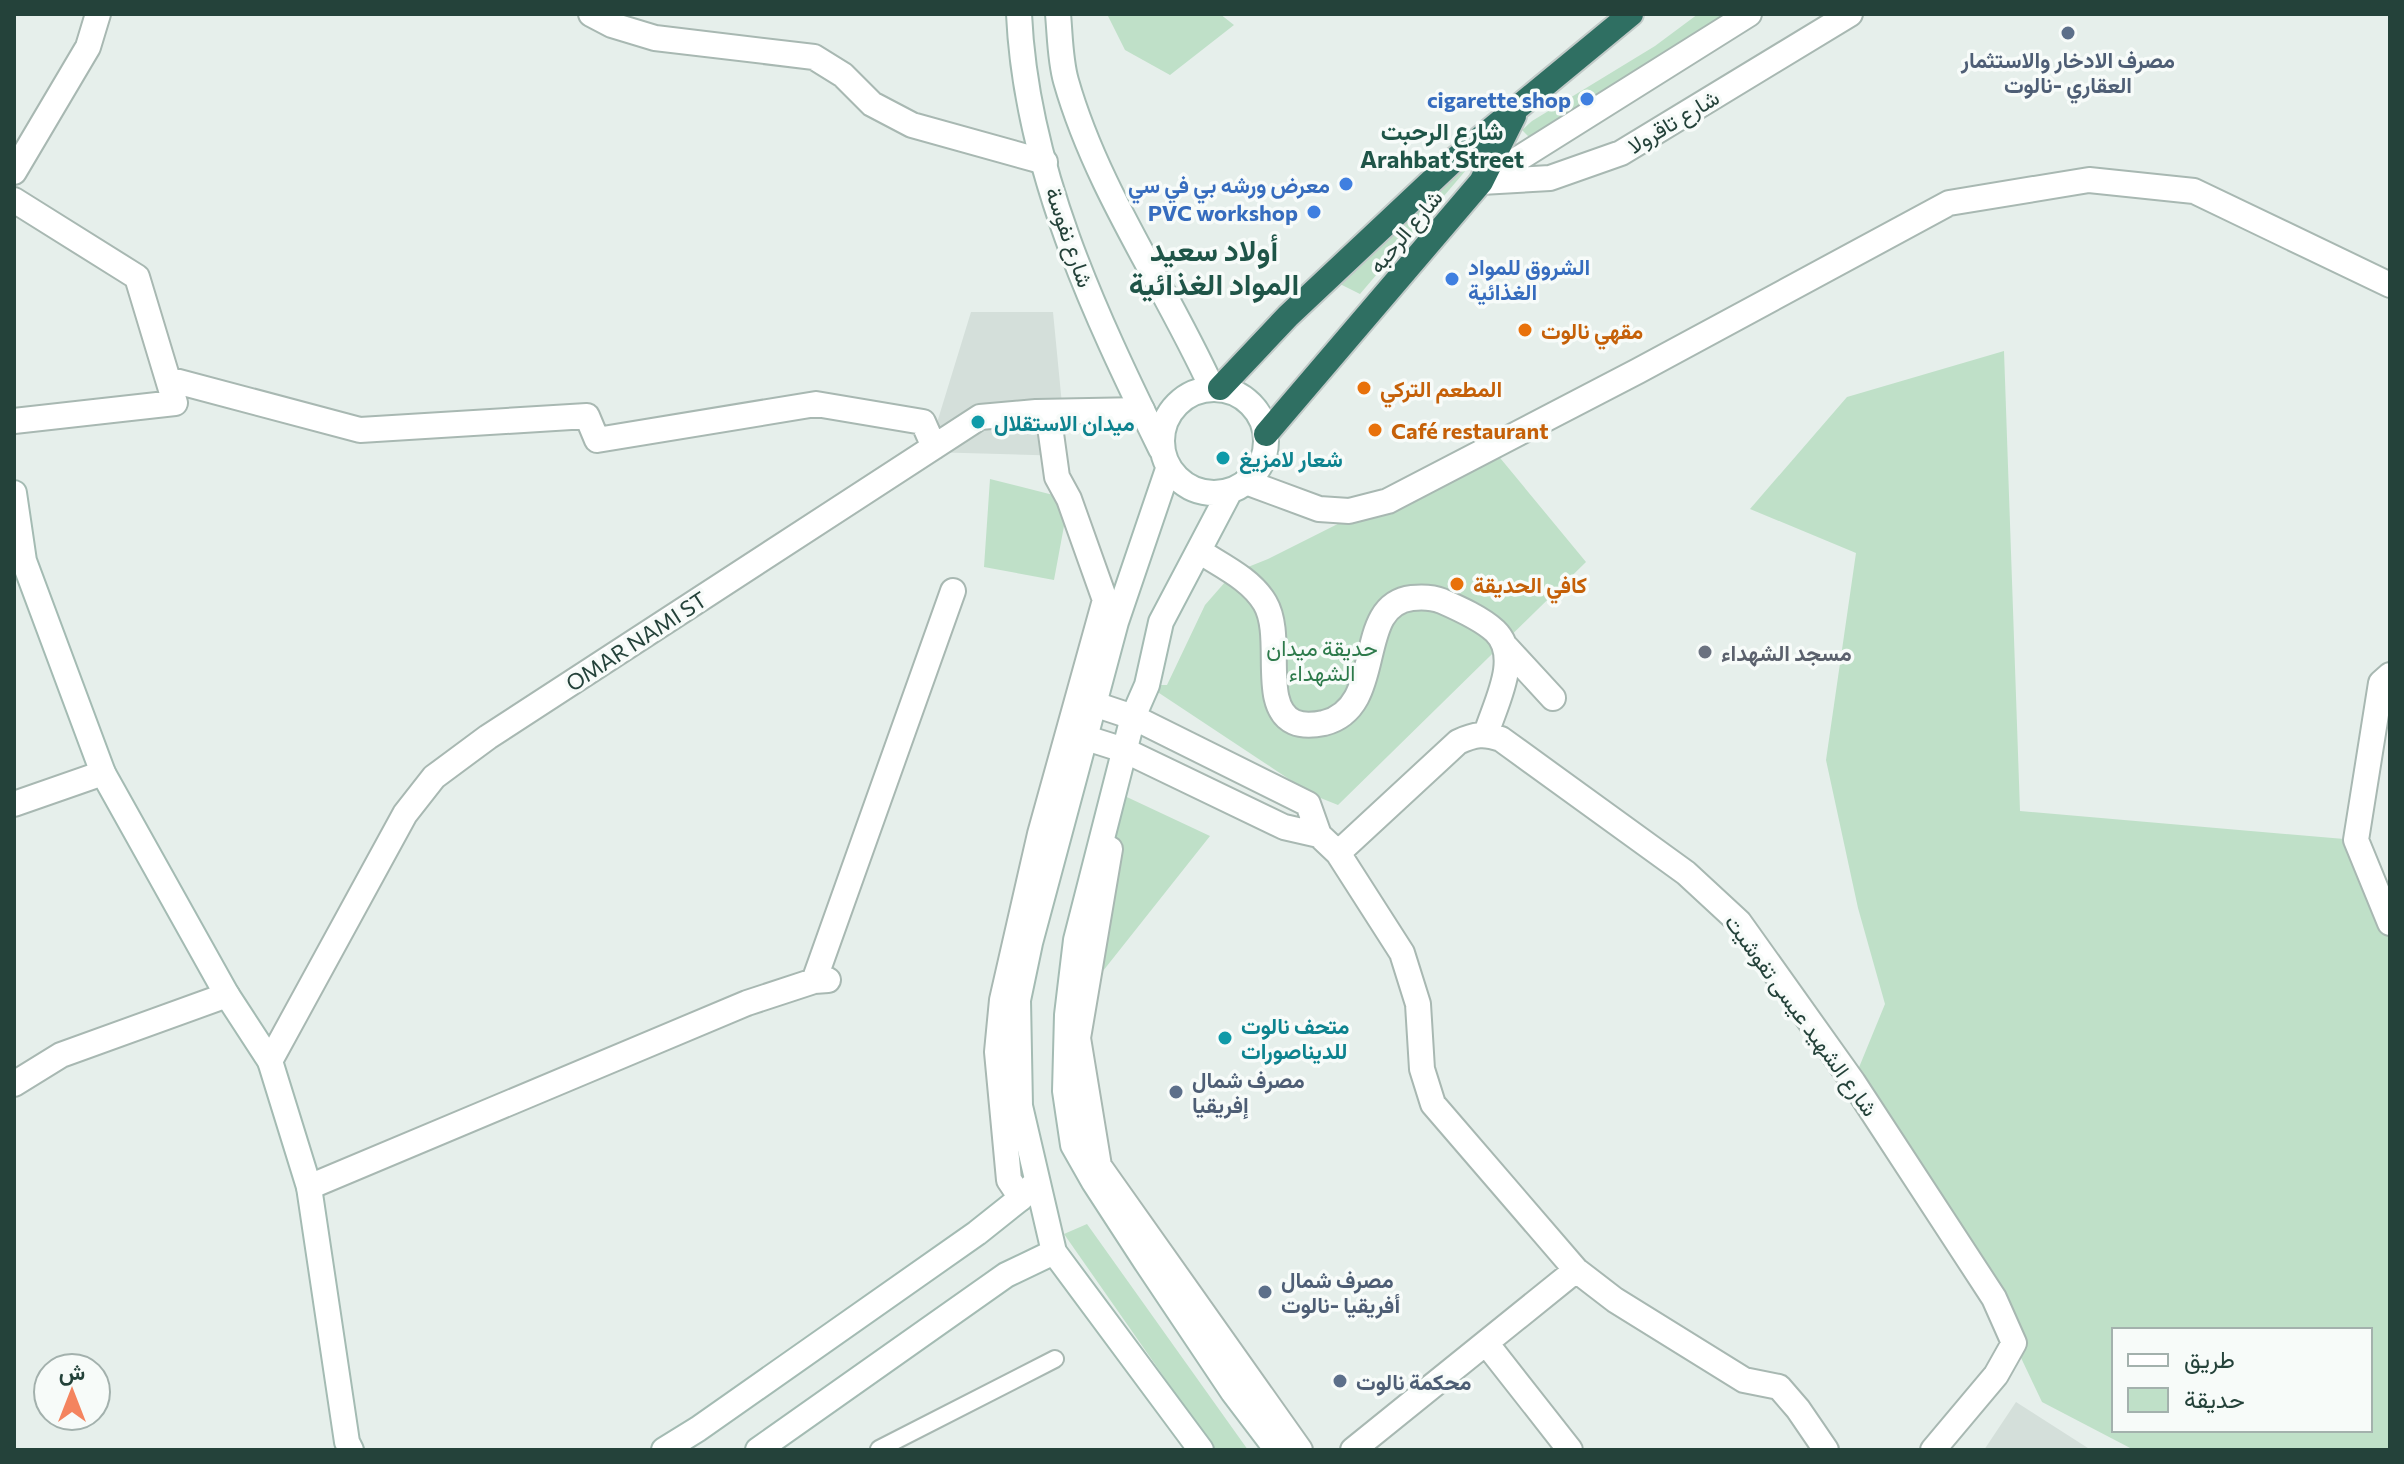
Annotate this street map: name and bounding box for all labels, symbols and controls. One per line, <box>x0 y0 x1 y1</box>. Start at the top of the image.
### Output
marker: مصرف الادخار والاستثمار العقاري -نالوت <box>2059 24 2077 42</box>
place label: مصرف الادخار والاستثمار العقاري -نالوت <box>1960 46 2175 104</box>
street label: شارع تاقرولا <box>1622 83 1725 161</box>
place label: cigarette shop <box>1427 86 1571 113</box>
marker: cigarette shop <box>1578 90 1596 108</box>
district label: شارع الرحبت Arahbat Street <box>1360 116 1524 173</box>
place label: معرض ورشه بي في سي <box>1128 171 1330 204</box>
marker: معرض ورشه بي في سي <box>1337 175 1355 193</box>
street label: شارع نفوسة <box>1038 183 1100 291</box>
street label: شارع الرحبه <box>1362 184 1449 279</box>
place label: PVC workshop <box>1148 199 1298 226</box>
marker: PVC workshop <box>1305 203 1323 221</box>
district label: أولاد سعيد المواد الغذائية <box>1129 230 1299 303</box>
place label: الشروق للمواد الغذائية <box>1468 253 1590 305</box>
marker: الشروق للمواد الغذائية <box>1443 270 1461 288</box>
place label: مقهي نالوت <box>1541 317 1643 350</box>
marker: مقهي نالوت <box>1516 321 1534 339</box>
place label: المطعم التركي <box>1380 375 1502 408</box>
marker: المطعم التركي <box>1355 379 1373 397</box>
place label: ميدان الاستقلال <box>994 409 1135 436</box>
marker: ميدان الاستقلال <box>969 413 987 431</box>
place label: Café restaurant <box>1391 417 1548 444</box>
marker: Café restaurant <box>1366 421 1384 439</box>
place label: شعار لامزيغ <box>1239 445 1343 474</box>
marker: شعار لامزيغ <box>1214 449 1232 467</box>
place label: كافي الحديقة <box>1473 571 1587 604</box>
marker: كافي الحديقة <box>1448 575 1466 593</box>
street label: OMAR NAMI ST <box>560 585 712 697</box>
park label: حديقة ميدان الشهداء <box>1266 634 1378 687</box>
place label: مسجد الشهداء <box>1721 639 1852 667</box>
marker: مسجد الشهداء <box>1696 643 1714 661</box>
street label: شارع الشهيد عيسى تفوشيت <box>1718 909 1884 1122</box>
place label: متحف نالوت للديناصورات <box>1241 1012 1350 1065</box>
marker: متحف نالوت للديناصورات <box>1216 1029 1234 1047</box>
place label: مصرف شمال إفريقيا <box>1192 1066 1305 1120</box>
marker: مصرف شمال إفريقيا <box>1167 1083 1185 1101</box>
place label: مصرف شمال أفريقيا -نالوت <box>1281 1266 1400 1319</box>
marker: مصرف شمال أفريقيا -نالوت <box>1256 1283 1274 1301</box>
legend <box>2112 1328 2372 1432</box>
text: طريق <box>2184 1344 2235 1375</box>
north arrow <box>32 1352 112 1432</box>
text: ش <box>59 1358 85 1386</box>
place label: محكمة نالوت <box>1356 1368 1472 1396</box>
marker: محكمة نالوت <box>1331 1372 1349 1390</box>
text: حديقة <box>2184 1384 2245 1414</box>

